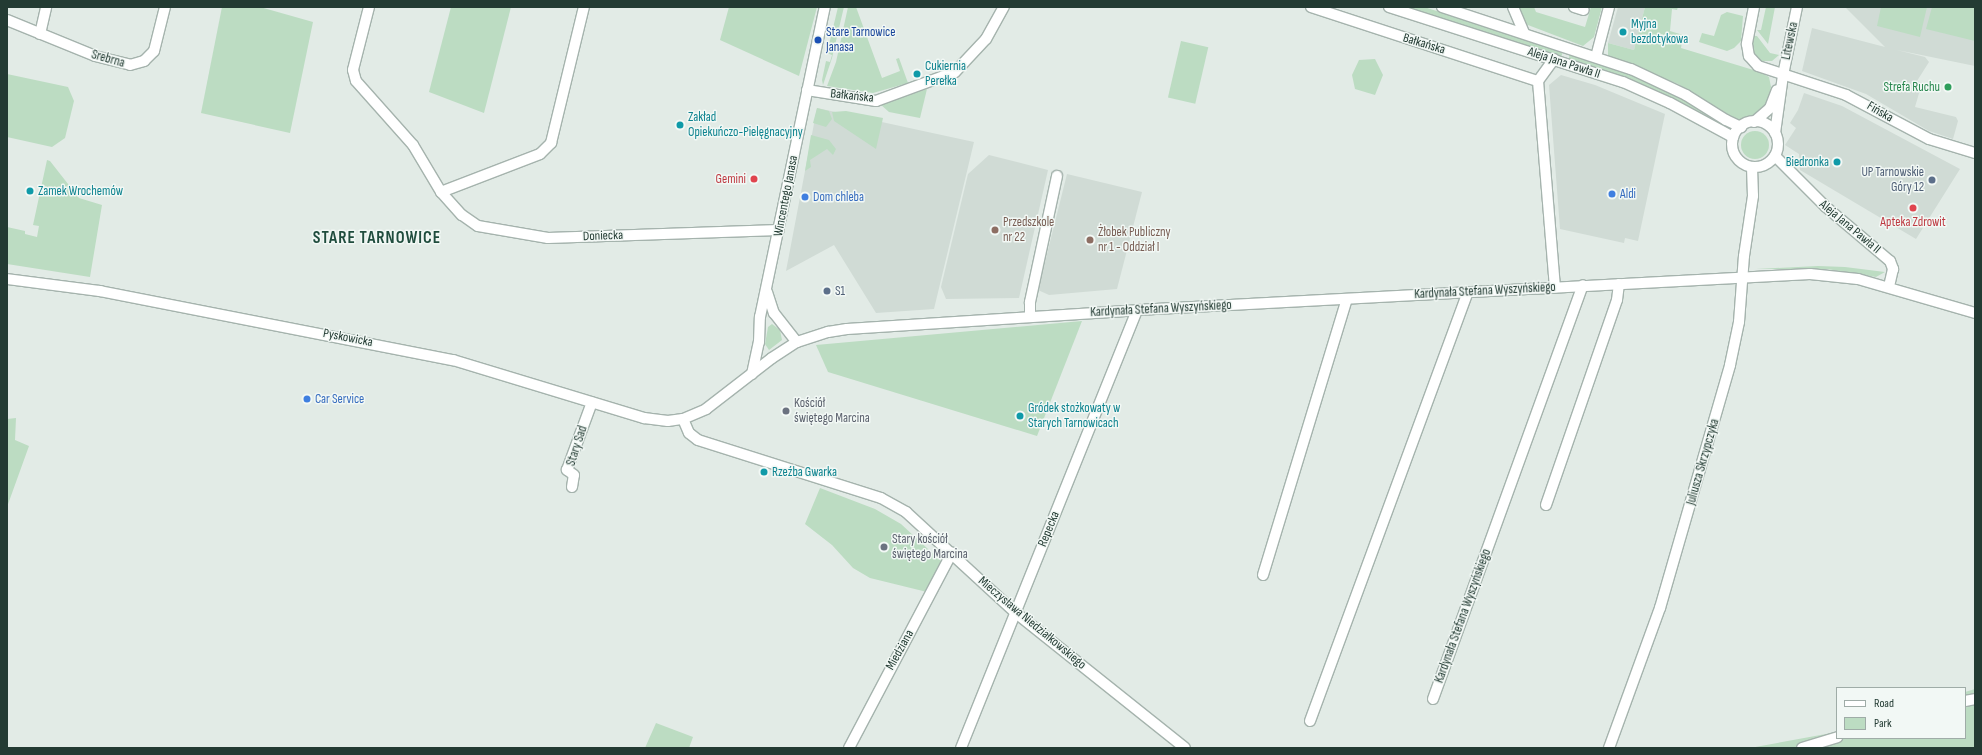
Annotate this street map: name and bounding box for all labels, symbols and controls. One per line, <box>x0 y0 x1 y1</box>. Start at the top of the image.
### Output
place label: Myjna bezdotykowa <box>1631 17 1688 48</box>
street label: Litewska <box>1778 21 1802 61</box>
place label: Stare Tarnowice Janasa <box>826 25 895 56</box>
marker: Myjna bezdotykowa <box>1618 27 1628 37</box>
street label: Bałkańska <box>1401 30 1447 58</box>
marker: Stare Tarnowice Janasa <box>813 35 823 45</box>
street label: Aleja Jana Pawła II <box>1526 44 1602 82</box>
street label: Srebrna <box>90 47 126 71</box>
place label: Cukiernia Perełka <box>925 59 966 90</box>
marker: Cukiernia Perełka <box>912 69 922 79</box>
place label: Strefa Ruchu <box>1883 79 1940 95</box>
marker: Strefa Ruchu <box>1943 82 1953 92</box>
street label: Bałkańska <box>830 86 874 106</box>
street label: Fińska <box>1864 98 1896 126</box>
place label: Zakład Opiekuńczo-Pielęgnacyjny <box>688 110 803 141</box>
marker: Zakład Opiekuńczo-Pielęgnacyjny <box>675 120 685 130</box>
street label: Wincentego Janasa <box>771 154 801 238</box>
place label: Biedronka <box>1786 154 1829 170</box>
marker: Biedronka <box>1832 157 1842 167</box>
place label: UP Tarnowskie Góry 12 <box>1861 165 1924 196</box>
place label: Gemini <box>716 171 746 187</box>
marker: Gemini <box>749 174 759 184</box>
marker: UP Tarnowskie Góry 12 <box>1927 175 1937 185</box>
place label: Zamek Wrochemów <box>38 183 123 199</box>
marker: Zamek Wrochemów <box>25 186 35 196</box>
place label: Aldi <box>1620 186 1636 202</box>
place label: Dom chleba <box>813 189 864 205</box>
marker: Aldi <box>1607 189 1617 199</box>
marker: Dom chleba <box>800 192 810 202</box>
street label: Aleja Jana Pawła II <box>1816 197 1884 257</box>
marker: Apteka Zdrowit <box>1908 203 1918 213</box>
place label: Apteka Zdrowit <box>1880 214 1946 230</box>
place label: Przedszkole nr 22 <box>1003 215 1054 246</box>
marker: Przedszkole nr 22 <box>990 225 1000 235</box>
place label: Żłobek Publiczny nr 1 - Oddział I <box>1098 225 1171 256</box>
street label: Doniecka <box>583 228 623 244</box>
district label: STARE TARNOWICE <box>313 229 441 249</box>
marker: Żłobek Publiczny nr 1 - Oddział I <box>1085 235 1095 245</box>
street label: Kardynała Stefana Wyszyńskiego <box>1414 280 1556 302</box>
place label: S1 <box>835 283 845 299</box>
marker: S1 <box>822 286 832 296</box>
street label: Kardynała Stefana Wyszyńskiego <box>1090 298 1232 320</box>
street label: Pyskowicka <box>322 326 374 350</box>
place label: Car Service <box>315 391 364 407</box>
marker: Car Service <box>302 394 312 404</box>
place label: Kościół świętego Marcina <box>794 396 870 427</box>
place label: Gródek stożkowaty w Starych Tarnowicach <box>1028 401 1120 432</box>
marker: Kościół świętego Marcina <box>781 406 791 416</box>
marker: Gródek stożkowaty w Starych Tarnowicach <box>1015 411 1025 421</box>
street label: Juliusza Skrzypczyka <box>1683 417 1723 507</box>
street label: Stary Sad <box>563 424 591 468</box>
place label: Rzeźba Gwarka <box>772 464 837 480</box>
marker: Rzeźba Gwarka <box>759 467 769 477</box>
street label: Repecka <box>1035 509 1063 549</box>
place label: Stary kościół świętego Marcina <box>892 532 968 563</box>
marker: Stary kościół świętego Marcina <box>879 542 889 552</box>
street label: Kardynała Stefana Wyszyńskiego <box>1431 547 1495 685</box>
street label: Mieczysława Niedziałkowskiego <box>975 573 1089 673</box>
street label: Miedziana <box>883 627 917 673</box>
legend <box>1836 687 1966 739</box>
text: Road <box>1874 696 1894 711</box>
text: Park <box>1874 716 1892 731</box>

